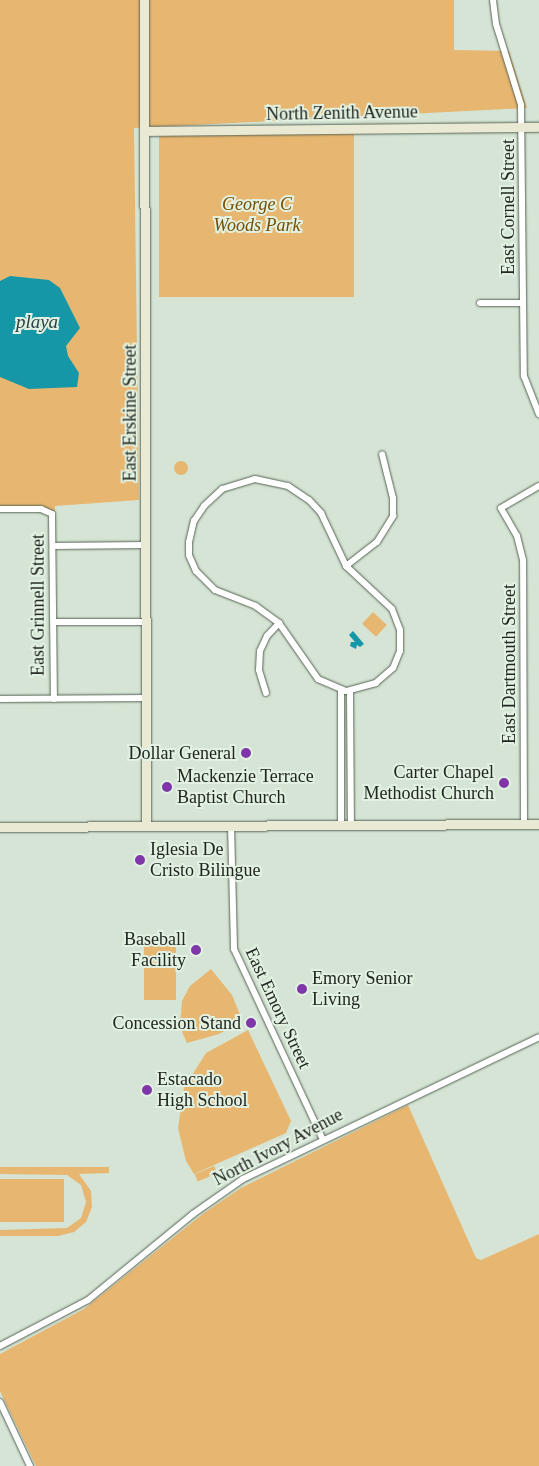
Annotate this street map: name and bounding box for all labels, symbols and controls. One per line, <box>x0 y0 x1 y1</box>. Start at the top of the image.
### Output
street label: North Zenith Avenue <box>266 101 418 125</box>
street label: East Cornell Street <box>497 139 519 275</box>
park label: George C Woods Park <box>214 194 300 236</box>
water label: playa <box>16 311 58 333</box>
street label: East Erskine Street <box>119 345 141 481</box>
street label: East Grinnell Street <box>27 534 49 676</box>
street label: East Dartmouth Street <box>498 584 520 744</box>
place label: Dollar General <box>129 742 236 764</box>
marker: Dollar General <box>240 747 252 759</box>
place label: Carter Chapel Methodist Church <box>364 762 494 804</box>
place label: Mackenzie Terrace Baptist Church <box>177 766 314 809</box>
marker: Carter Chapel Methodist Church <box>498 777 510 789</box>
marker: Mackenzie Terrace Baptist Church <box>161 781 173 793</box>
place label: Iglesia De Cristo Bilingue <box>150 839 261 882</box>
marker: Iglesia De Cristo Bilingue <box>134 854 146 866</box>
place label: Baseball Facility <box>124 929 186 972</box>
marker: Baseball Facility <box>190 944 202 956</box>
street label: East Emory Street <box>241 944 315 1072</box>
place label: Emory Senior Living <box>312 968 412 1011</box>
marker: Emory Senior Living <box>296 983 308 995</box>
place label: Concession Stand <box>113 1012 241 1034</box>
marker: Concession Stand <box>245 1017 257 1029</box>
place label: Estacado High School <box>157 1069 248 1112</box>
marker: Estacado High School <box>141 1084 153 1096</box>
street label: North Ivory Avenue <box>209 1104 347 1190</box>

